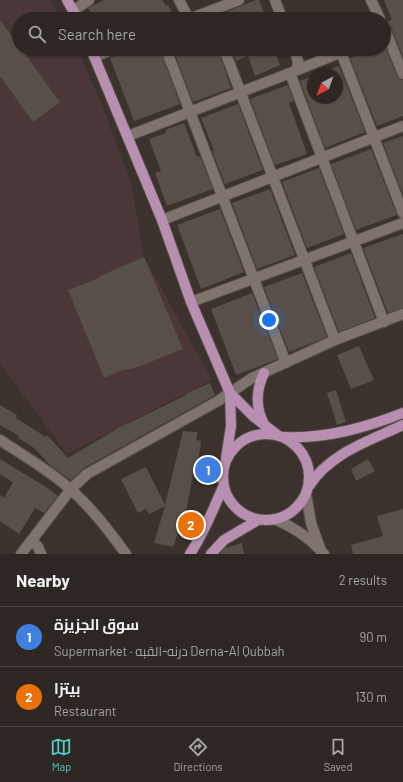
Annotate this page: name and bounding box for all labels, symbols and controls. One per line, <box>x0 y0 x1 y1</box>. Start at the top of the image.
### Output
search box <box>12 12 391 56</box>
icon: search <box>26 23 48 45</box>
text: Search here <box>58 25 136 43</box>
north arrow <box>307 68 343 104</box>
your location <box>259 310 279 330</box>
pin: 1 <box>195 455 221 485</box>
pin: 2 <box>178 510 204 540</box>
text: Nearby <box>16 570 70 590</box>
text: 2 results <box>339 572 387 588</box>
text: سوق الجزيزة <box>54 615 139 633</box>
text: 1 <box>27 629 31 645</box>
text: 90 m <box>360 629 387 645</box>
text: Supermarket · درنه-القبه Derna-Al Qubbah <box>54 643 285 659</box>
text: بيتزا <box>54 679 81 697</box>
text: 2 <box>25 689 33 705</box>
text: 130 m <box>355 689 387 705</box>
text: Restaurant <box>54 703 116 719</box>
tab: Map <box>50 736 72 773</box>
tab: Directions <box>173 736 223 773</box>
tab: Saved <box>324 736 353 773</box>

